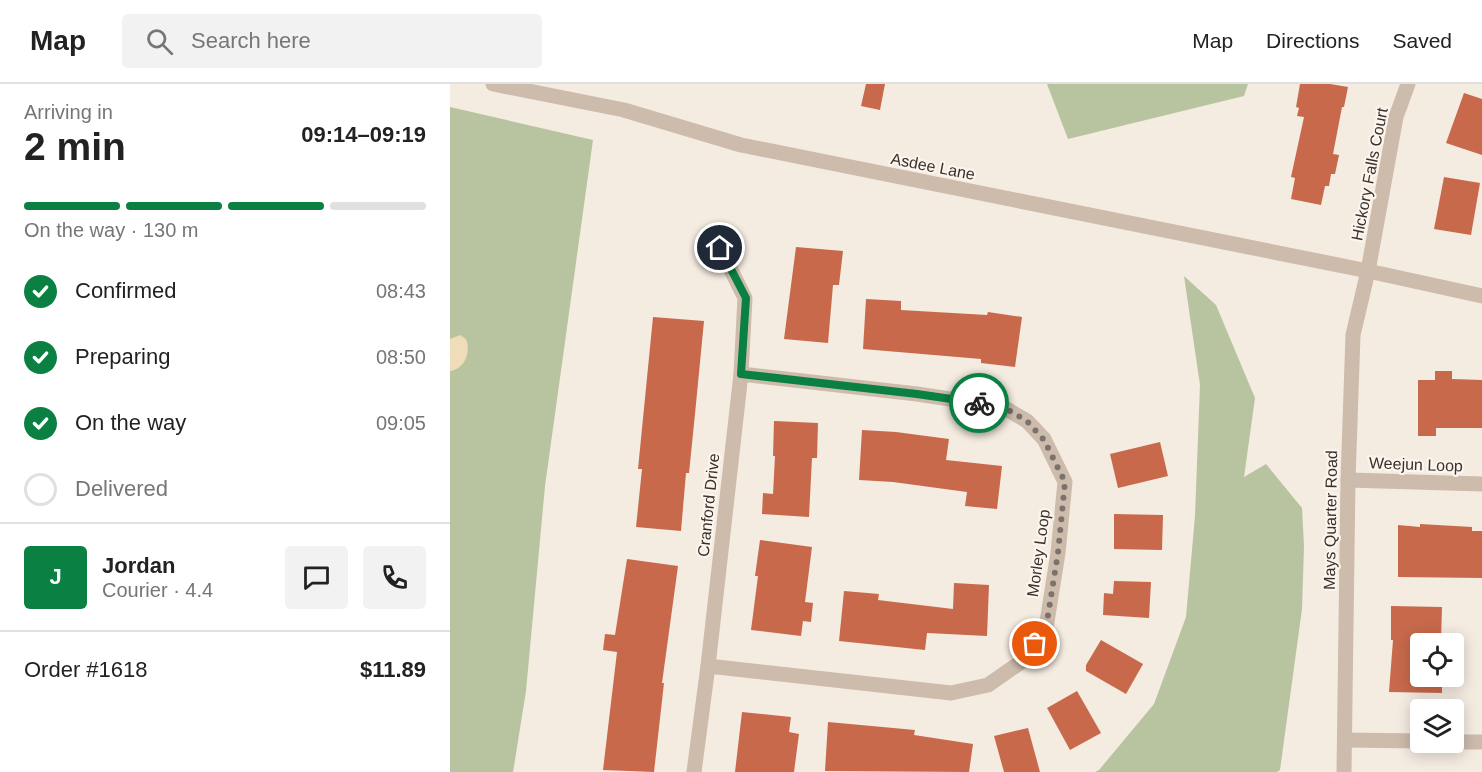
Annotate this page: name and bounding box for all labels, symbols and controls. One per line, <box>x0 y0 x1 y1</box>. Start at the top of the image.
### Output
search box <box>122 14 542 68</box>
text: Map <box>30 25 86 56</box>
icon: search <box>143 25 176 58</box>
text: Search here <box>191 28 311 53</box>
text: Map <box>1192 29 1233 52</box>
text: Directions <box>1266 29 1359 52</box>
text: Saved <box>1392 29 1452 52</box>
text: Arriving in <box>24 101 113 123</box>
street label: Hickory Falls Court <box>1348 106 1391 242</box>
text: 09:14–09:19 <box>301 122 426 147</box>
text: 2 min <box>24 125 126 168</box>
street label: Asdee Lane <box>889 150 977 183</box>
text: On the way · 130 m <box>24 219 199 241</box>
pin <box>694 222 745 273</box>
icon: home <box>703 231 736 264</box>
icon: check <box>24 275 57 308</box>
text: Confirmed <box>75 278 176 303</box>
text: 08:43 <box>376 280 426 302</box>
icon: check <box>24 341 57 374</box>
text: Preparing <box>75 344 170 369</box>
text: 08:50 <box>376 346 426 368</box>
courier <box>949 373 1009 433</box>
icon: bike <box>963 387 996 420</box>
icon: check <box>24 407 57 440</box>
text: On the way <box>75 410 186 435</box>
text: 09:05 <box>376 412 426 434</box>
street label: Mays Quarter Road <box>1321 450 1340 590</box>
street label: Cranford Drive <box>695 452 722 558</box>
street label: Weejun Loop <box>1369 454 1463 475</box>
text: Delivered <box>75 476 168 501</box>
street label: Morley Loop <box>1024 508 1053 598</box>
button: chat <box>285 546 348 609</box>
button: phone <box>363 546 426 609</box>
text: Jordan <box>102 553 175 578</box>
text: J <box>49 564 62 589</box>
text: Courier · 4.4 <box>102 579 213 601</box>
pin <box>1009 618 1060 669</box>
icon: bag <box>1018 627 1051 660</box>
map controls <box>1410 633 1464 753</box>
button: locate <box>1410 633 1464 687</box>
text: Order #1618 <box>24 657 148 682</box>
text: $11.89 <box>360 657 426 682</box>
button: layers <box>1410 699 1464 753</box>

